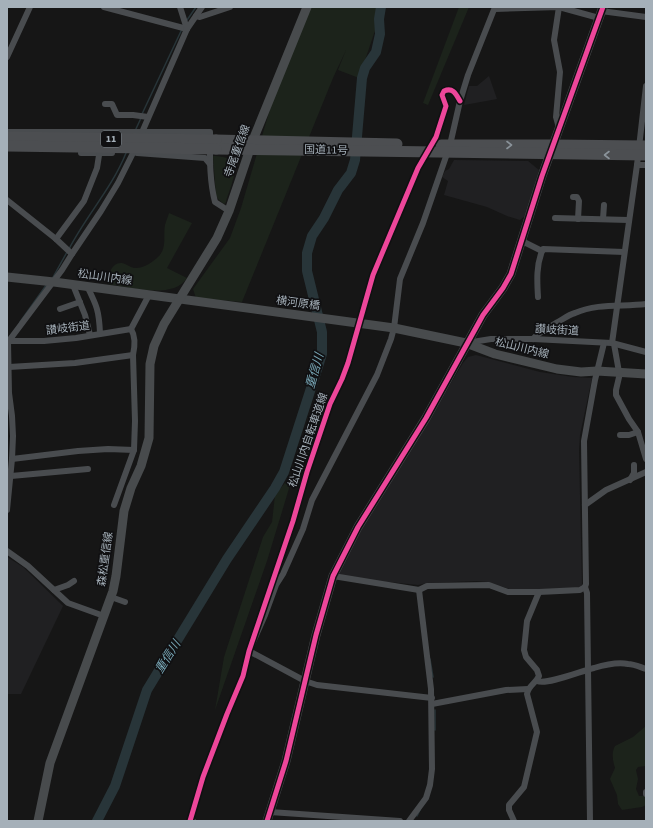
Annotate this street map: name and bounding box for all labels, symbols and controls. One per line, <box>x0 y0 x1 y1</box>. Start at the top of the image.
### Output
street label: 寺尾重信線 <box>221 123 253 179</box>
road number: 11 <box>101 131 121 147</box>
one-way arrow <box>506 141 512 149</box>
street label: 国道11号 <box>304 142 348 158</box>
one-way arrow <box>604 151 610 159</box>
street label: 松山川内線 <box>77 266 133 288</box>
street label: 横河原橋 <box>275 293 321 313</box>
street label: 讃岐街道 <box>45 318 91 338</box>
street label: 讃岐街道 <box>535 321 579 339</box>
street label: 松山川内線 <box>494 334 550 362</box>
water label: 重信川 <box>302 349 329 391</box>
street label: 松山川内自転車道線 <box>285 391 331 489</box>
street label: 森松重信線 <box>94 531 116 587</box>
water label: 重信川 <box>151 636 186 677</box>

